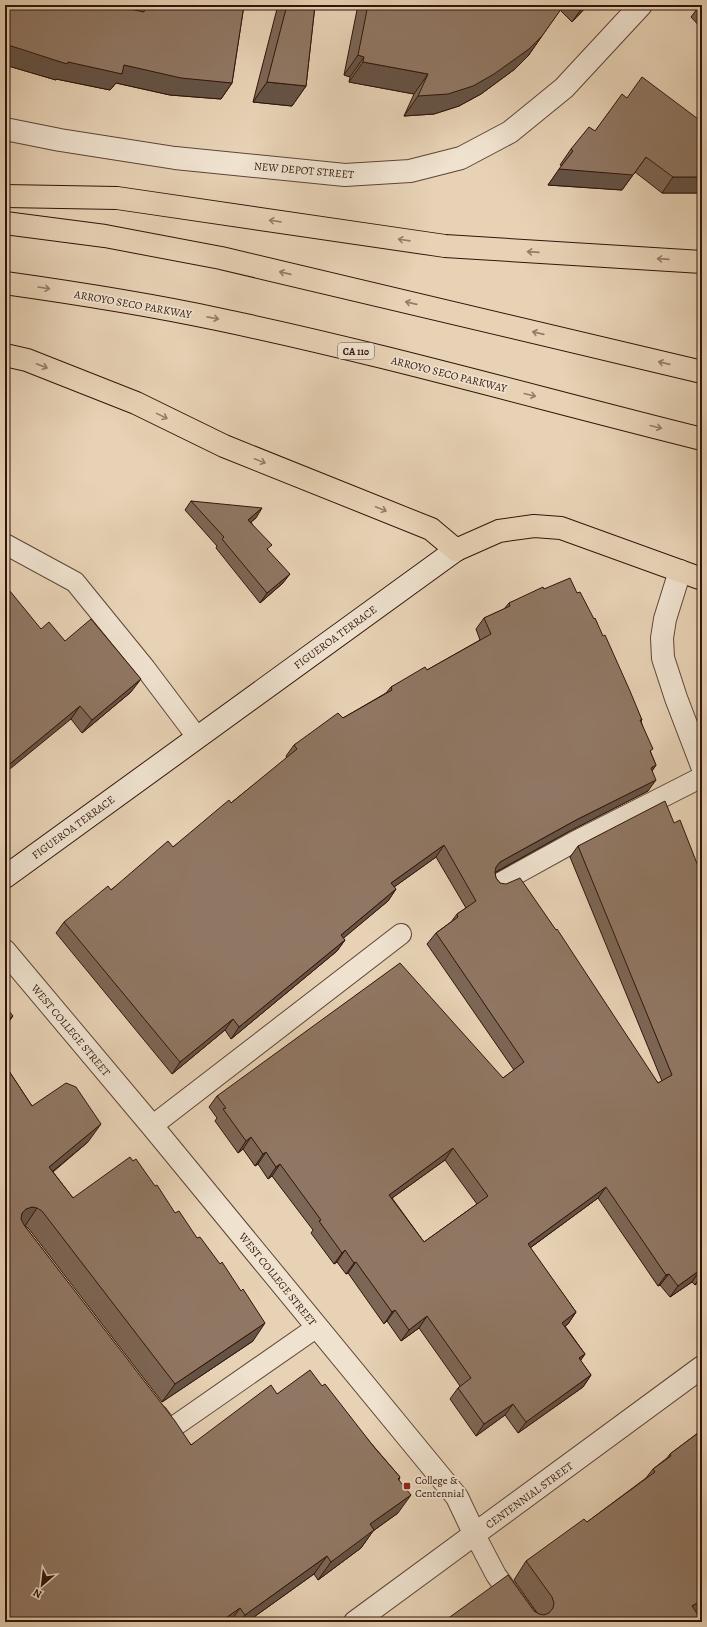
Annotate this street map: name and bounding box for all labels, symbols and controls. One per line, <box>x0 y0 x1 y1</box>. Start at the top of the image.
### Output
street label: NEW DEPOT STREET <box>253 159 355 182</box>
one-way arrow <box>269 217 282 225</box>
one-way arrow <box>398 236 411 244</box>
one-way arrow <box>527 248 540 255</box>
one-way arrow <box>657 256 670 263</box>
one-way arrow <box>279 268 292 276</box>
one-way arrow <box>37 284 50 292</box>
street label: ARROYO SECO PARKWAY <box>72 287 194 322</box>
one-way arrow <box>405 298 418 306</box>
one-way arrow <box>206 314 219 322</box>
one-way arrow <box>531 329 544 336</box>
road number: CA 110 <box>338 343 374 359</box>
street label: ARROYO SECO PARKWAY <box>388 353 509 396</box>
one-way arrow <box>658 359 671 367</box>
one-way arrow <box>36 363 48 370</box>
one-way arrow <box>523 392 536 399</box>
one-way arrow <box>156 413 168 420</box>
one-way arrow <box>649 424 662 431</box>
one-way arrow <box>254 457 266 465</box>
one-way arrow <box>374 505 386 513</box>
street label: FIGUEROA TERRACE <box>291 602 380 673</box>
street label: FIGUEROA TERRACE <box>29 792 118 863</box>
street label: WEST COLLEGE STREET <box>27 980 114 1079</box>
street label: WEST COLLEGE STREET <box>235 1229 320 1329</box>
street label: CENTENNIAL STREET <box>482 1458 576 1532</box>
place label: College & Centennial <box>415 1473 464 1501</box>
marker: College & Centennial <box>402 1481 412 1491</box>
north arrow <box>22 1565 62 1605</box>
text: N <box>30 1585 45 1602</box>

